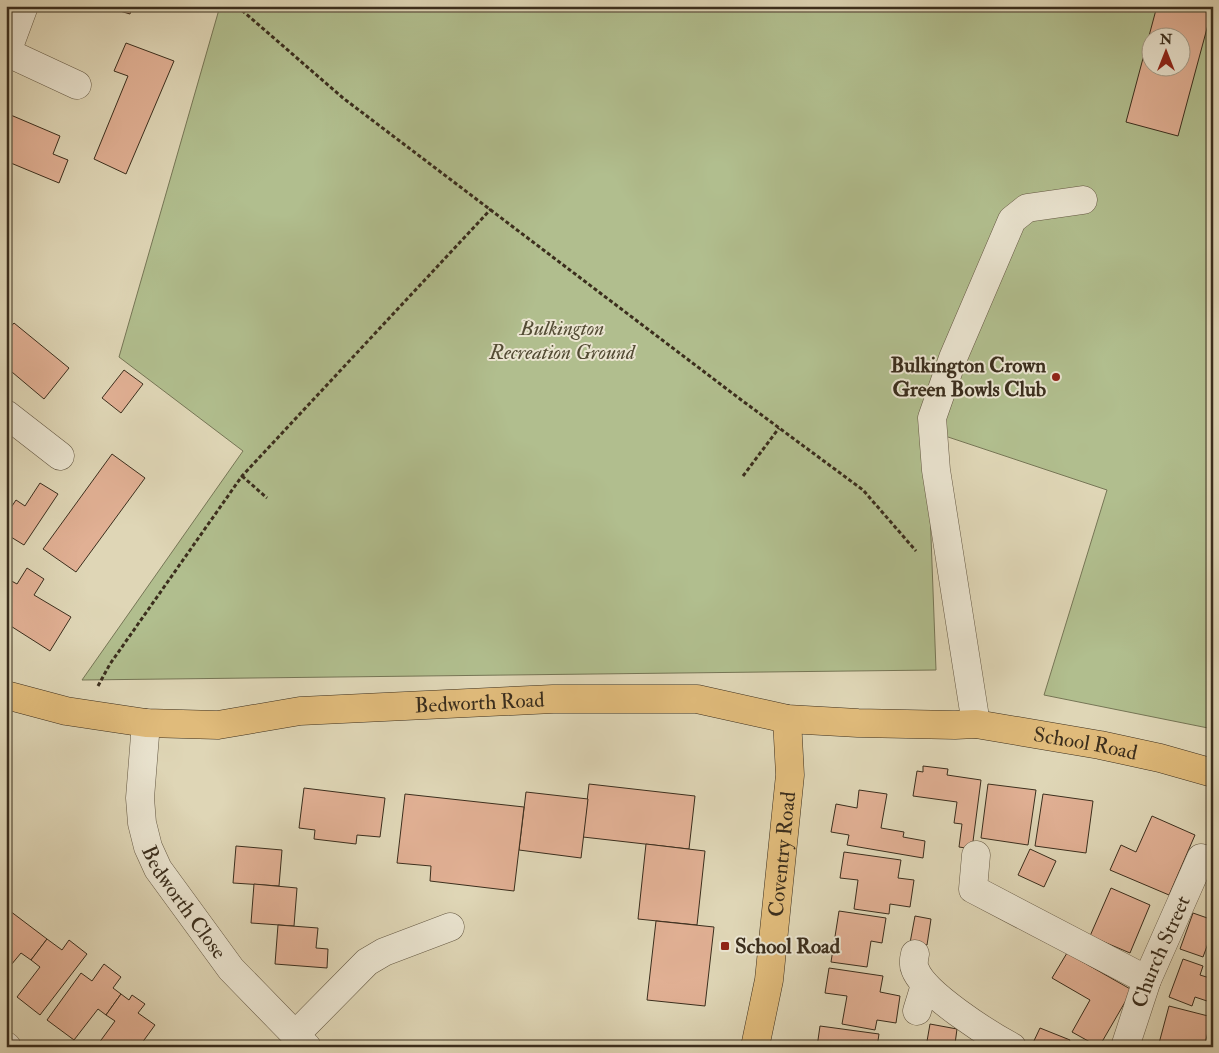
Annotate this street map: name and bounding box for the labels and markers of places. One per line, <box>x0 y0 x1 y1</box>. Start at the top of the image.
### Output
place label: Bulkington Crown Green Bowls Club <box>890 352 1047 403</box>
marker: Bulkington Crown Green Bowls Club <box>1050 371 1062 383</box>
place label: School Road <box>735 933 841 960</box>
marker: School Road <box>719 940 731 952</box>

